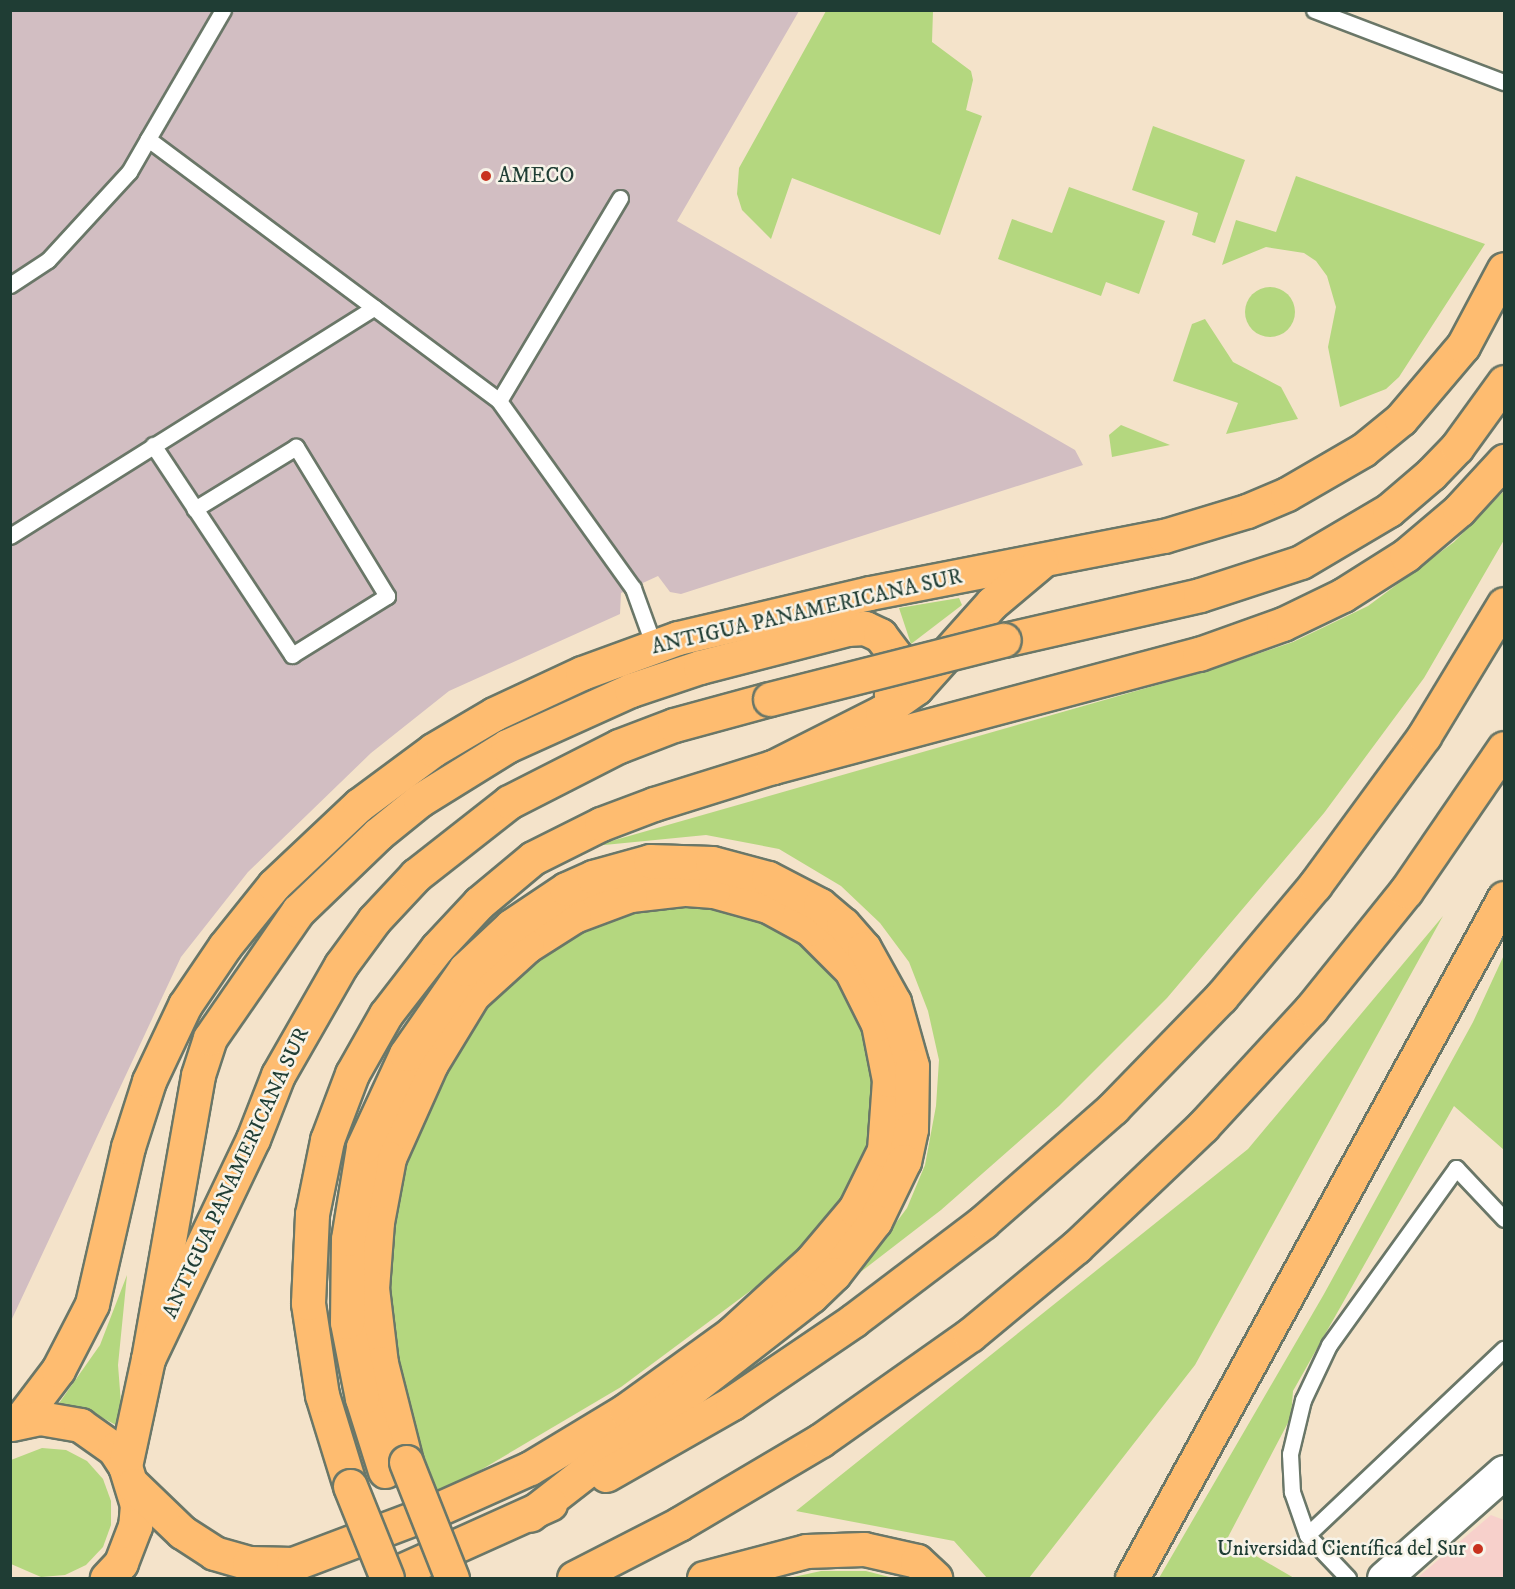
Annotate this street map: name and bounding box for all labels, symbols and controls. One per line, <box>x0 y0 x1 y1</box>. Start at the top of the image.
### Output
place label: AMECO <box>498 163 574 189</box>
marker: AMECO <box>479 169 493 183</box>
street label: ANTIGUA PANAMERICANA SUR <box>649 564 965 660</box>
street label: ANTIGUA PANAMERICANA SUR <box>157 1024 315 1322</box>
place label: Universidad Científica del Sur <box>1217 1536 1466 1562</box>
marker: Universidad Científica del Sur <box>1471 1542 1485 1556</box>

